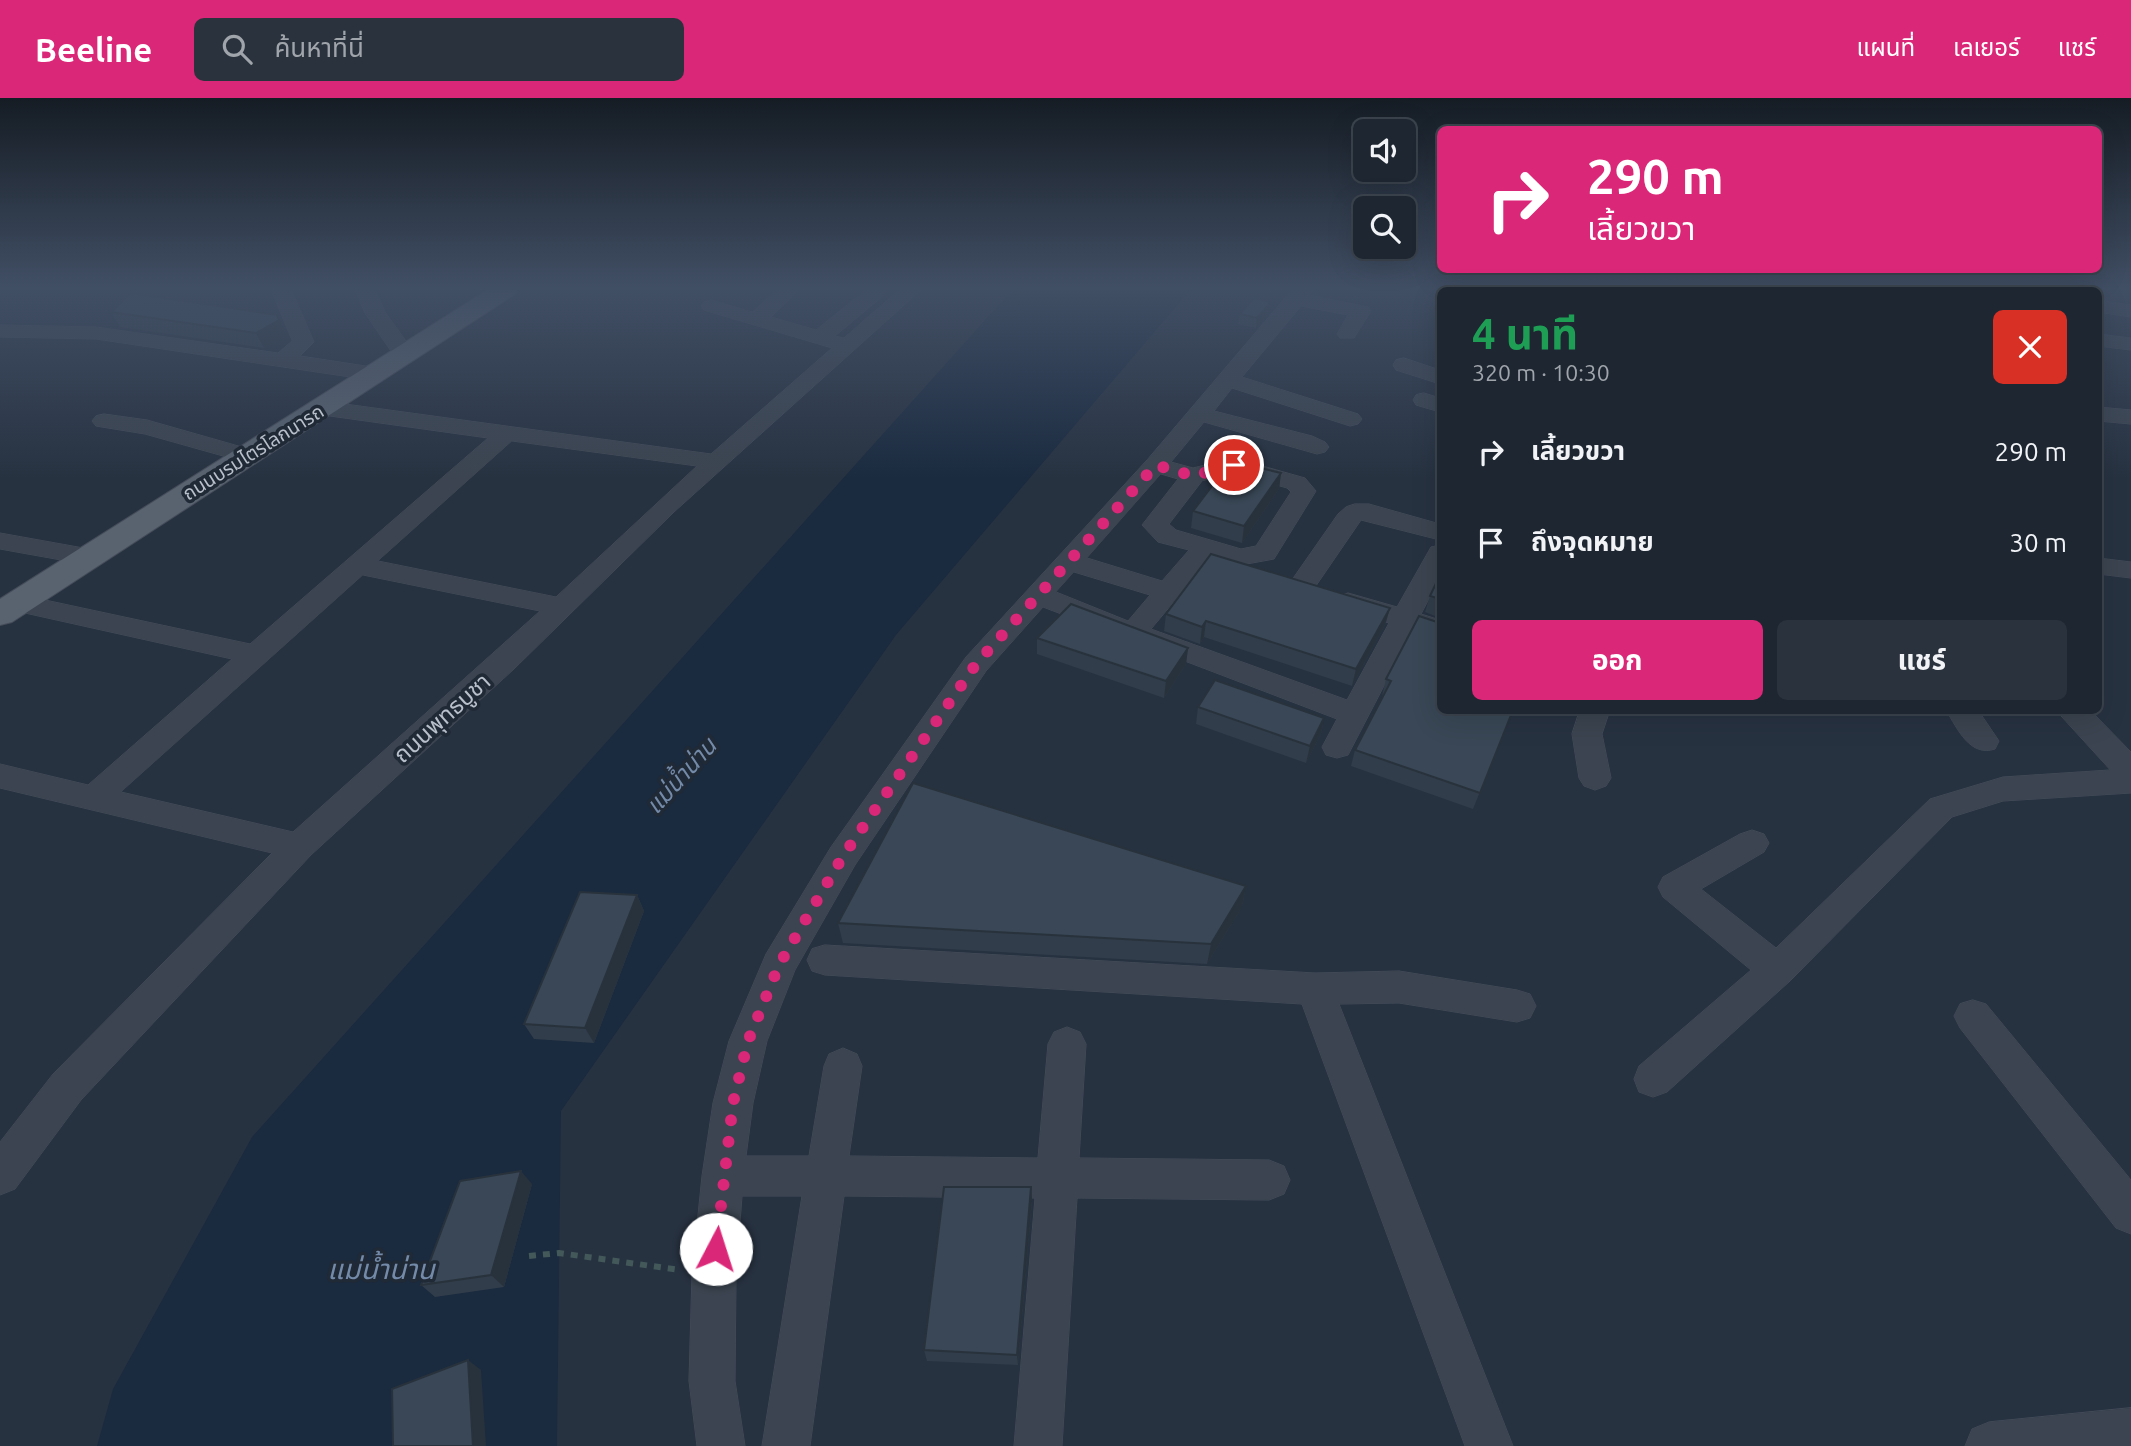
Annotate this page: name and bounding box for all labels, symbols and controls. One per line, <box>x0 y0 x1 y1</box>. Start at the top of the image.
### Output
search box <box>194 18 684 81</box>
icon: search <box>218 30 256 68</box>
text: Beeline <box>35 31 152 68</box>
text: ค้นหาที่นี่ <box>274 33 364 62</box>
text: แผนที่ <box>1857 34 1915 61</box>
text: เลเยอร์ <box>1953 34 2020 61</box>
text: แชร์ <box>2058 34 2096 61</box>
map controls <box>1353 119 1416 259</box>
button: sound <box>1353 119 1416 182</box>
text: 290 m <box>1587 148 1724 203</box>
icon: right <box>1472 154 1563 245</box>
button: search <box>1353 196 1416 259</box>
text: เลี้ยวขวา <box>1587 210 1695 246</box>
text: 4 นาที <box>1472 310 1578 357</box>
button: close <box>1993 310 2067 384</box>
text: 320 m · 10:30 <box>1472 360 1610 385</box>
street label: ถนนบรมไตรโลกนารถ <box>178 400 328 504</box>
icon: right <box>1472 433 1510 471</box>
pin <box>1204 435 1264 495</box>
text: เลี้ยวขวา <box>1531 436 1625 465</box>
text: 290 m <box>1995 437 2067 466</box>
icon: arrive <box>1215 446 1253 484</box>
icon: arrive <box>1472 524 1510 562</box>
text: ถึงจุดหมาย <box>1531 527 1654 556</box>
text: 30 m <box>2009 528 2067 557</box>
button: ออก <box>1472 620 1763 700</box>
button: แชร์ <box>1777 620 2067 700</box>
street label: ถนนพุทธบูชา <box>389 668 497 769</box>
water label: แม่น้ำน่าน <box>638 729 722 819</box>
position arrow <box>679 1212 753 1286</box>
water label: แม่น้ำน่าน <box>327 1250 436 1284</box>

